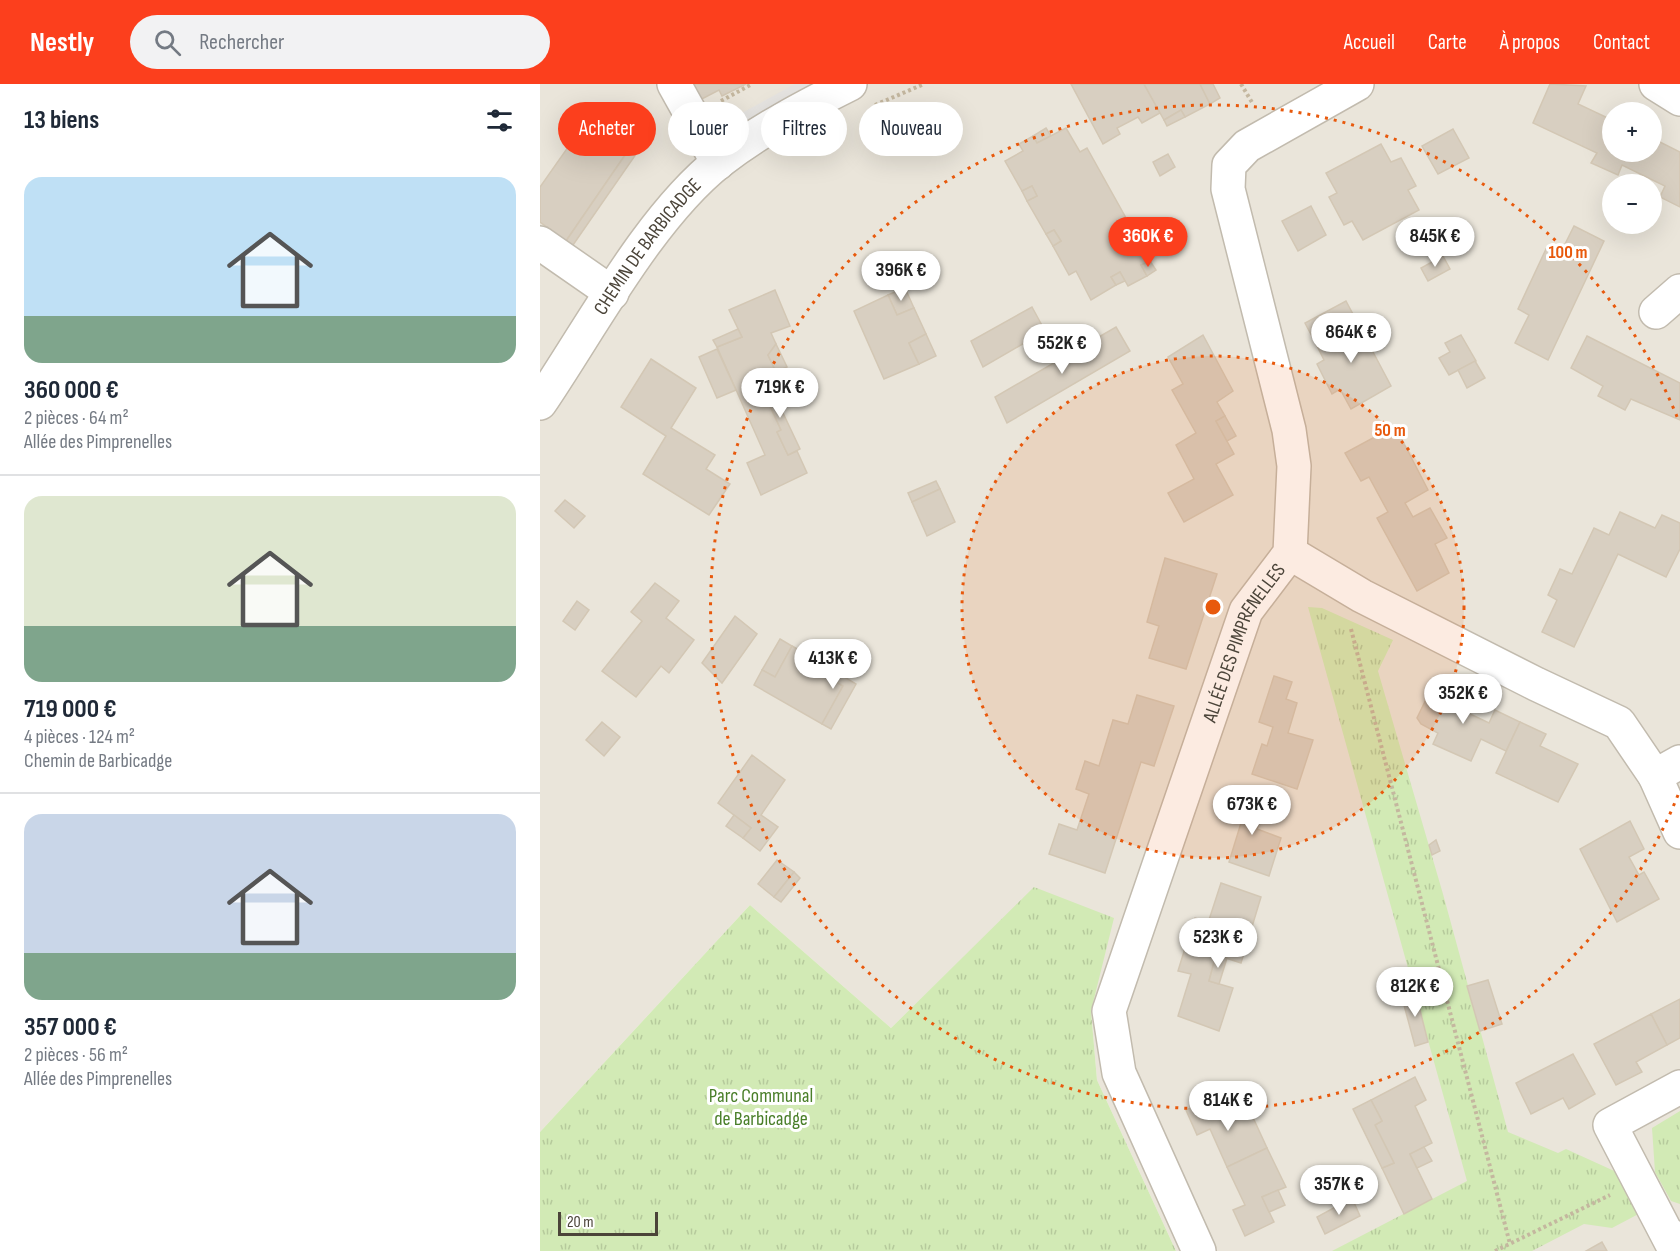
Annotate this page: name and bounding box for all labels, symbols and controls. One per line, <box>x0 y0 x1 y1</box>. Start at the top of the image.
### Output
search box <box>130 15 550 69</box>
text: Nestly <box>30 26 94 59</box>
icon: search <box>151 26 184 59</box>
text: Rechercher <box>199 29 284 56</box>
text: Accueil <box>1344 30 1395 55</box>
text: Carte <box>1428 30 1467 55</box>
text: À propos <box>1500 30 1560 55</box>
text: Contact <box>1593 30 1650 55</box>
chip: Acheter <box>558 102 656 156</box>
chip: Louer <box>668 102 749 156</box>
chip: Filtres <box>761 102 847 156</box>
chip: Nouveau <box>859 102 963 156</box>
map controls <box>1602 102 1662 234</box>
button: + <box>1602 102 1662 162</box>
icon: filters <box>483 104 516 137</box>
text: 13 biens <box>24 105 99 136</box>
street label: CHEMIN DE BARBICADGE <box>589 173 706 319</box>
button: − <box>1602 174 1662 234</box>
icon: home <box>216 216 324 324</box>
pin: 360K € <box>1099 217 1197 268</box>
pin: 845K € <box>1386 217 1484 268</box>
text: 360K € <box>1122 224 1174 248</box>
text: 845K € <box>1410 224 1461 248</box>
text: 100 m <box>1549 242 1588 263</box>
pin: 396K € <box>852 251 950 302</box>
text: 396K € <box>875 258 927 282</box>
pin: 864K € <box>1302 313 1400 364</box>
text: 864K € <box>1325 320 1377 344</box>
pin: 552K € <box>1013 324 1111 375</box>
text: 552K € <box>1037 331 1087 355</box>
pin: 719K € <box>731 368 829 419</box>
text: 360 000 € <box>24 375 119 406</box>
text: 719K € <box>755 375 805 399</box>
text: 2 pièces · 64 m² <box>24 406 129 430</box>
text: 50 m <box>1374 420 1406 441</box>
text: Allée des Pimprenelles <box>24 430 172 454</box>
icon: home <box>216 535 324 643</box>
street label: ALLÉE DES PIMPRENELLES <box>1198 559 1291 726</box>
centre of rings <box>1203 597 1223 617</box>
pin: 413K € <box>784 639 882 690</box>
text: 413K € <box>808 646 858 670</box>
pin: 352K € <box>1414 674 1512 725</box>
text: 352K € <box>1438 681 1488 705</box>
text: 719 000 € <box>24 694 116 725</box>
text: 4 pièces · 124 m² <box>24 725 135 749</box>
text: Chemin de Barbicadge <box>24 749 172 773</box>
pin: 673K € <box>1203 785 1301 836</box>
text: 673K € <box>1227 792 1277 816</box>
icon: home <box>216 853 324 961</box>
pin: 523K € <box>1169 918 1267 969</box>
text: 523K € <box>1193 925 1243 949</box>
pin: 812K € <box>1366 967 1464 1018</box>
text: 812K € <box>1390 974 1440 998</box>
text: 357 000 € <box>24 1012 117 1043</box>
text: 2 pièces · 56 m² <box>24 1043 128 1067</box>
text: Allée des Pimprenelles <box>24 1067 172 1091</box>
pin: 814K € <box>1179 1081 1277 1132</box>
park label: Parc Communal de Barbicadge <box>709 1084 813 1131</box>
text: 814K € <box>1203 1088 1253 1112</box>
pin: 357K € <box>1290 1165 1388 1216</box>
text: 357K € <box>1314 1172 1364 1196</box>
scale bar <box>558 1209 658 1236</box>
text: 20 m <box>567 1213 594 1232</box>

